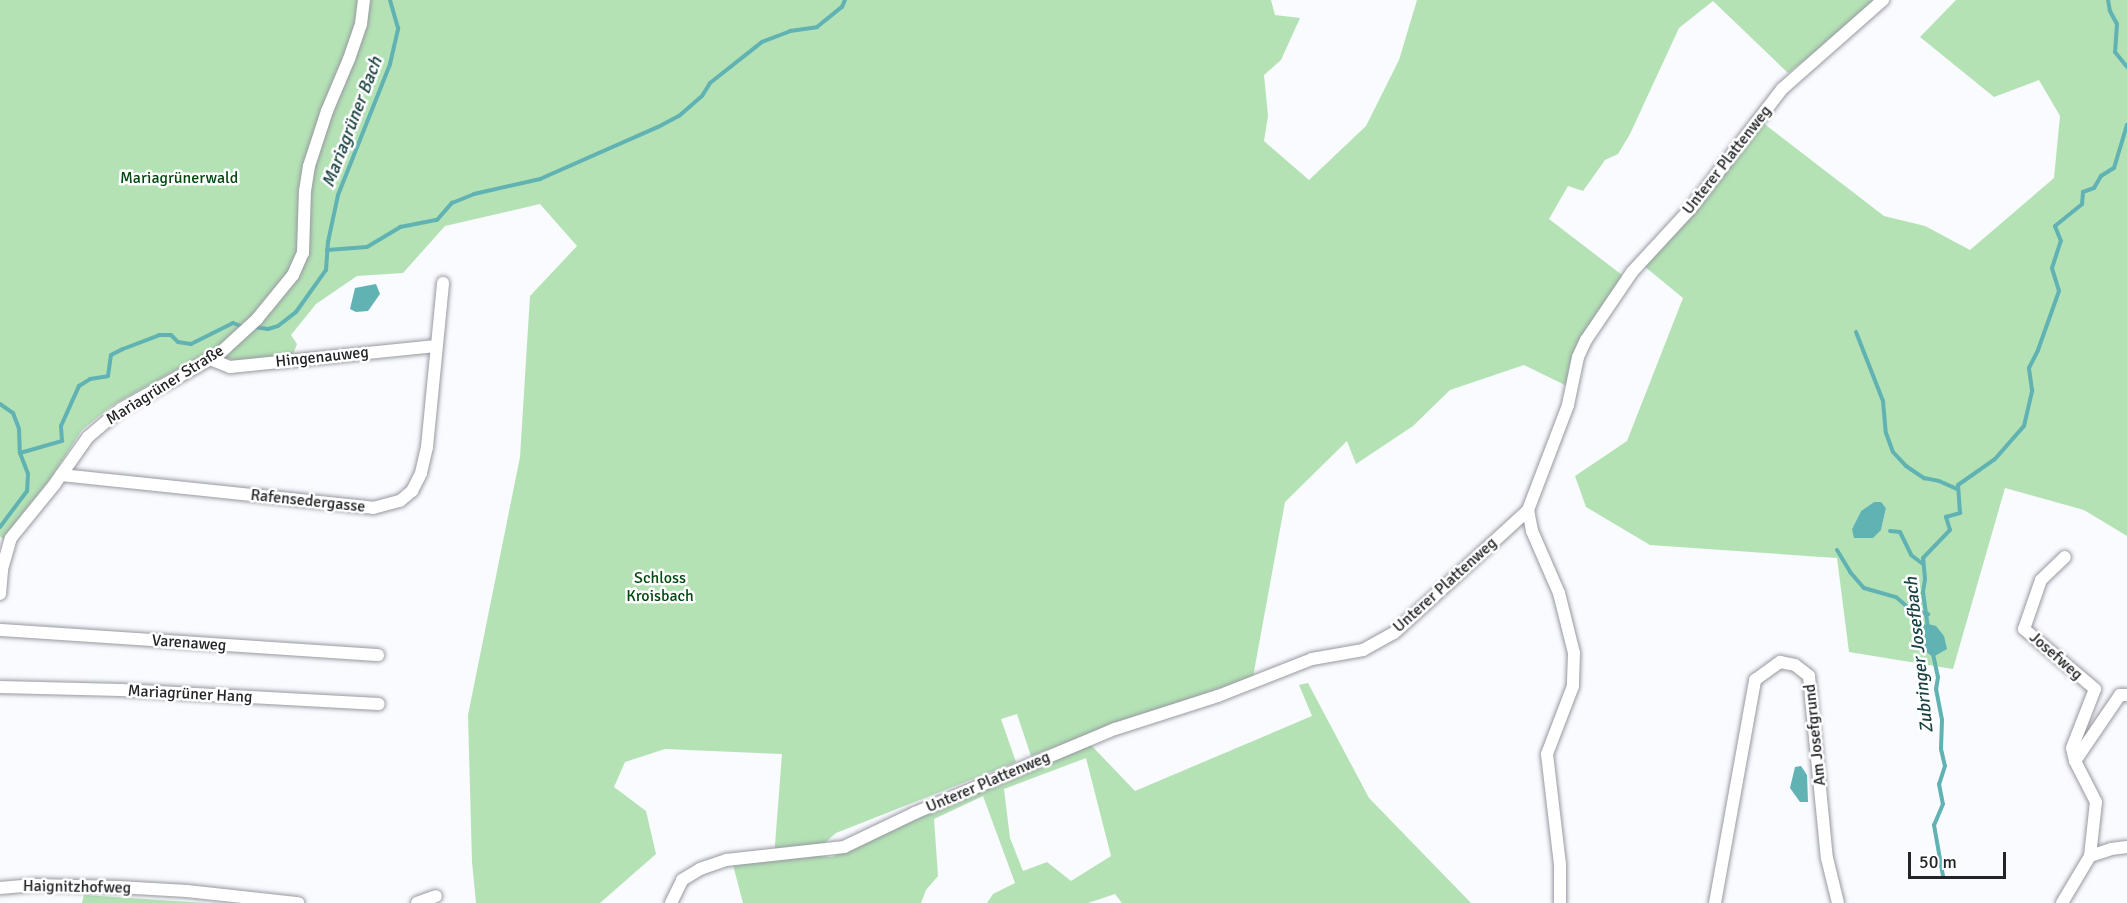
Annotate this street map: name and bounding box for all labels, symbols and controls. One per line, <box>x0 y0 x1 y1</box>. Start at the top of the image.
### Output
water label: Mariagrüner Bach <box>317 54 387 190</box>
street label: Unterer Plattenweg <box>1678 102 1776 218</box>
park label: Mariagrünerwald <box>120 168 238 188</box>
street label: Mariagrüner Straße <box>103 341 227 429</box>
street label: Hingenauweg <box>274 343 370 371</box>
street label: Rafensedergasse <box>250 485 366 517</box>
street label: Unterer Plattenweg <box>1389 533 1501 637</box>
park label: Schloss Kroisbach <box>626 568 694 606</box>
water label: Zubringer Josefbach <box>1900 576 1938 734</box>
street label: Josefweg <box>2025 628 2087 684</box>
street label: Varenaweg <box>151 631 227 655</box>
street label: Mariagrüner Hang <box>127 681 253 707</box>
street label: Am Josefgrund <box>1800 683 1830 787</box>
street label: Unterer Plattenweg <box>923 747 1053 817</box>
scale bar <box>1911 840 2008 878</box>
text: 50 m <box>1919 851 1957 873</box>
street label: Haignitzhofweg <box>23 876 131 898</box>

